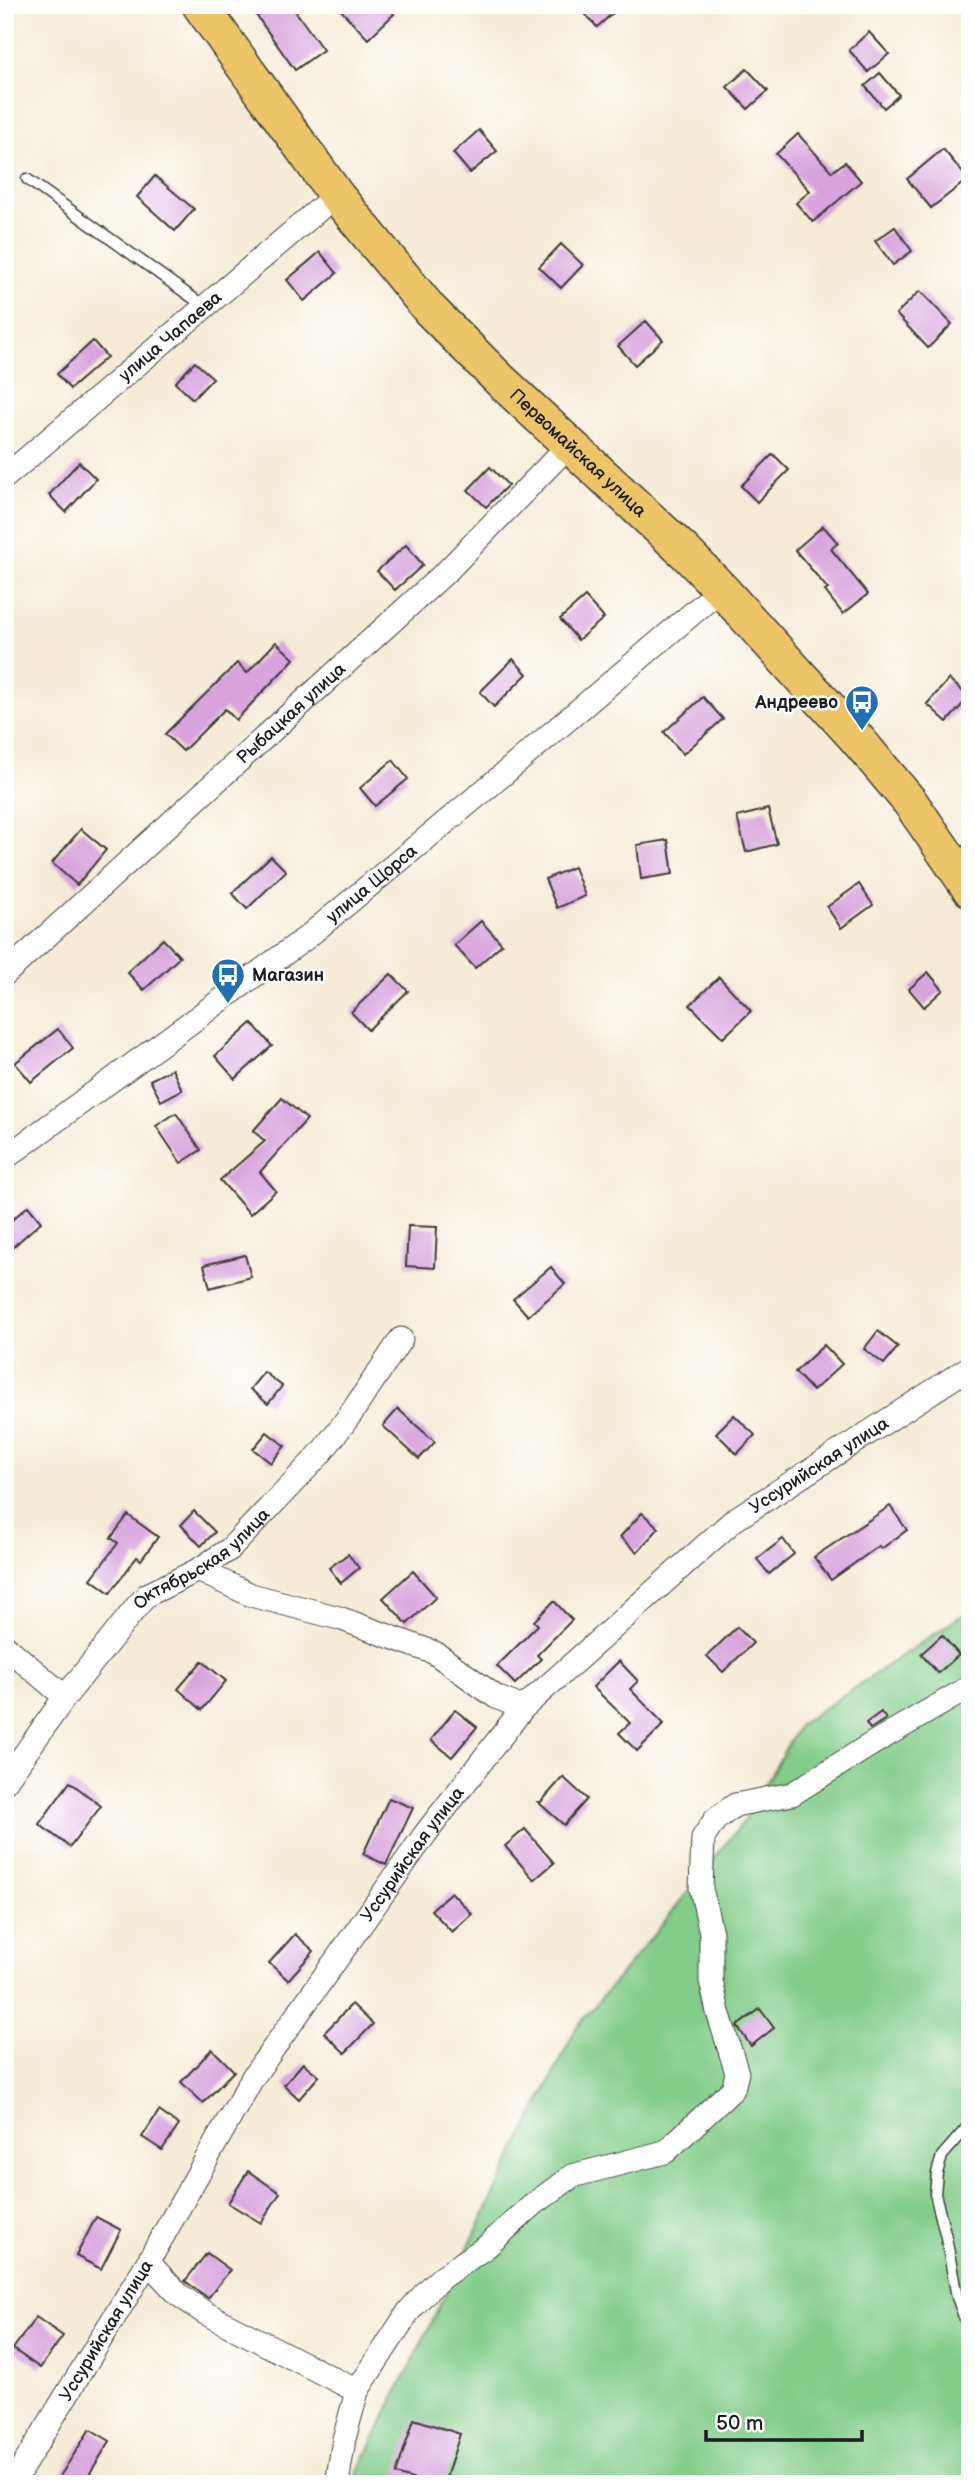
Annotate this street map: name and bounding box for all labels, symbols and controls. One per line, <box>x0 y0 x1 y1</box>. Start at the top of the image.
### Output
street label: улица Чапаева <box>115 287 227 386</box>
street label: Первомайская улица <box>505 385 651 522</box>
street label: Рыбацкая улица <box>232 658 350 769</box>
bus stop icon: Андреево <box>843 683 881 732</box>
place label: Андреево <box>754 692 838 713</box>
street label: улица Щорса <box>322 840 422 928</box>
bus stop icon: Магазин <box>209 956 247 1005</box>
place label: Магазин <box>252 965 324 986</box>
street label: Уссурийская улица <box>745 1412 893 1518</box>
street label: Октябрьская улица <box>129 1504 274 1614</box>
street label: Уссурийская улица <box>357 1783 469 1926</box>
street label: Уссурийская улица <box>55 2256 158 2405</box>
scale bar <box>706 2398 861 2442</box>
text: 50 m <box>716 2411 763 2436</box>

